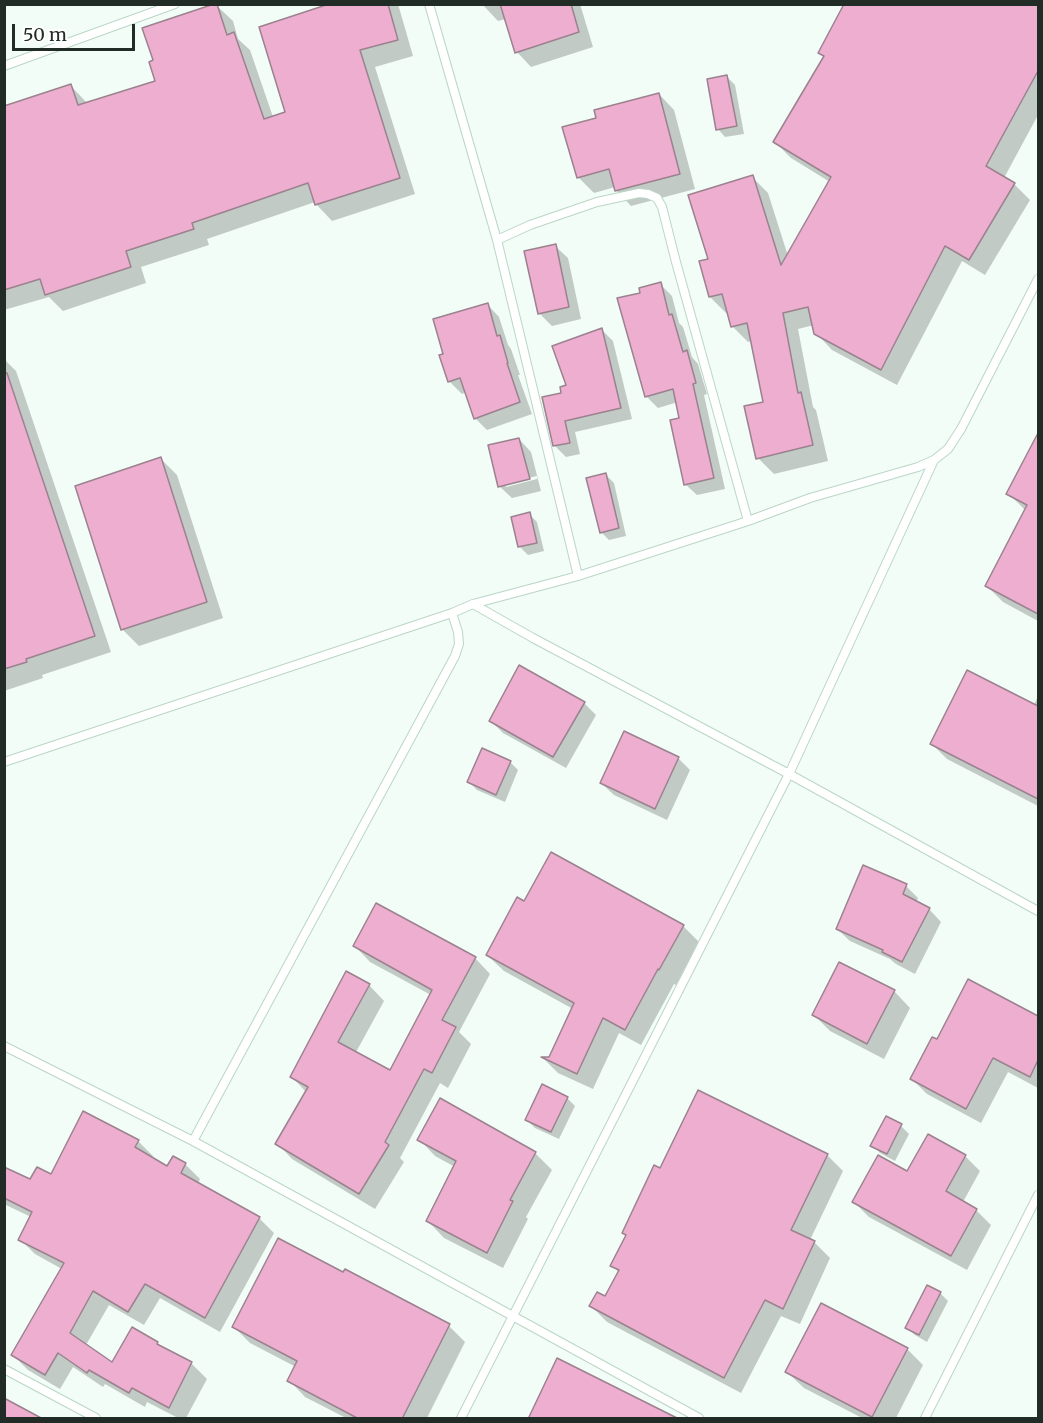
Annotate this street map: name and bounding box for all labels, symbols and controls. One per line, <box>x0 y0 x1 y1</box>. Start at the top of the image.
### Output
scale bar <box>15 12 138 50</box>
text: 50 m <box>23 23 67 46</box>

